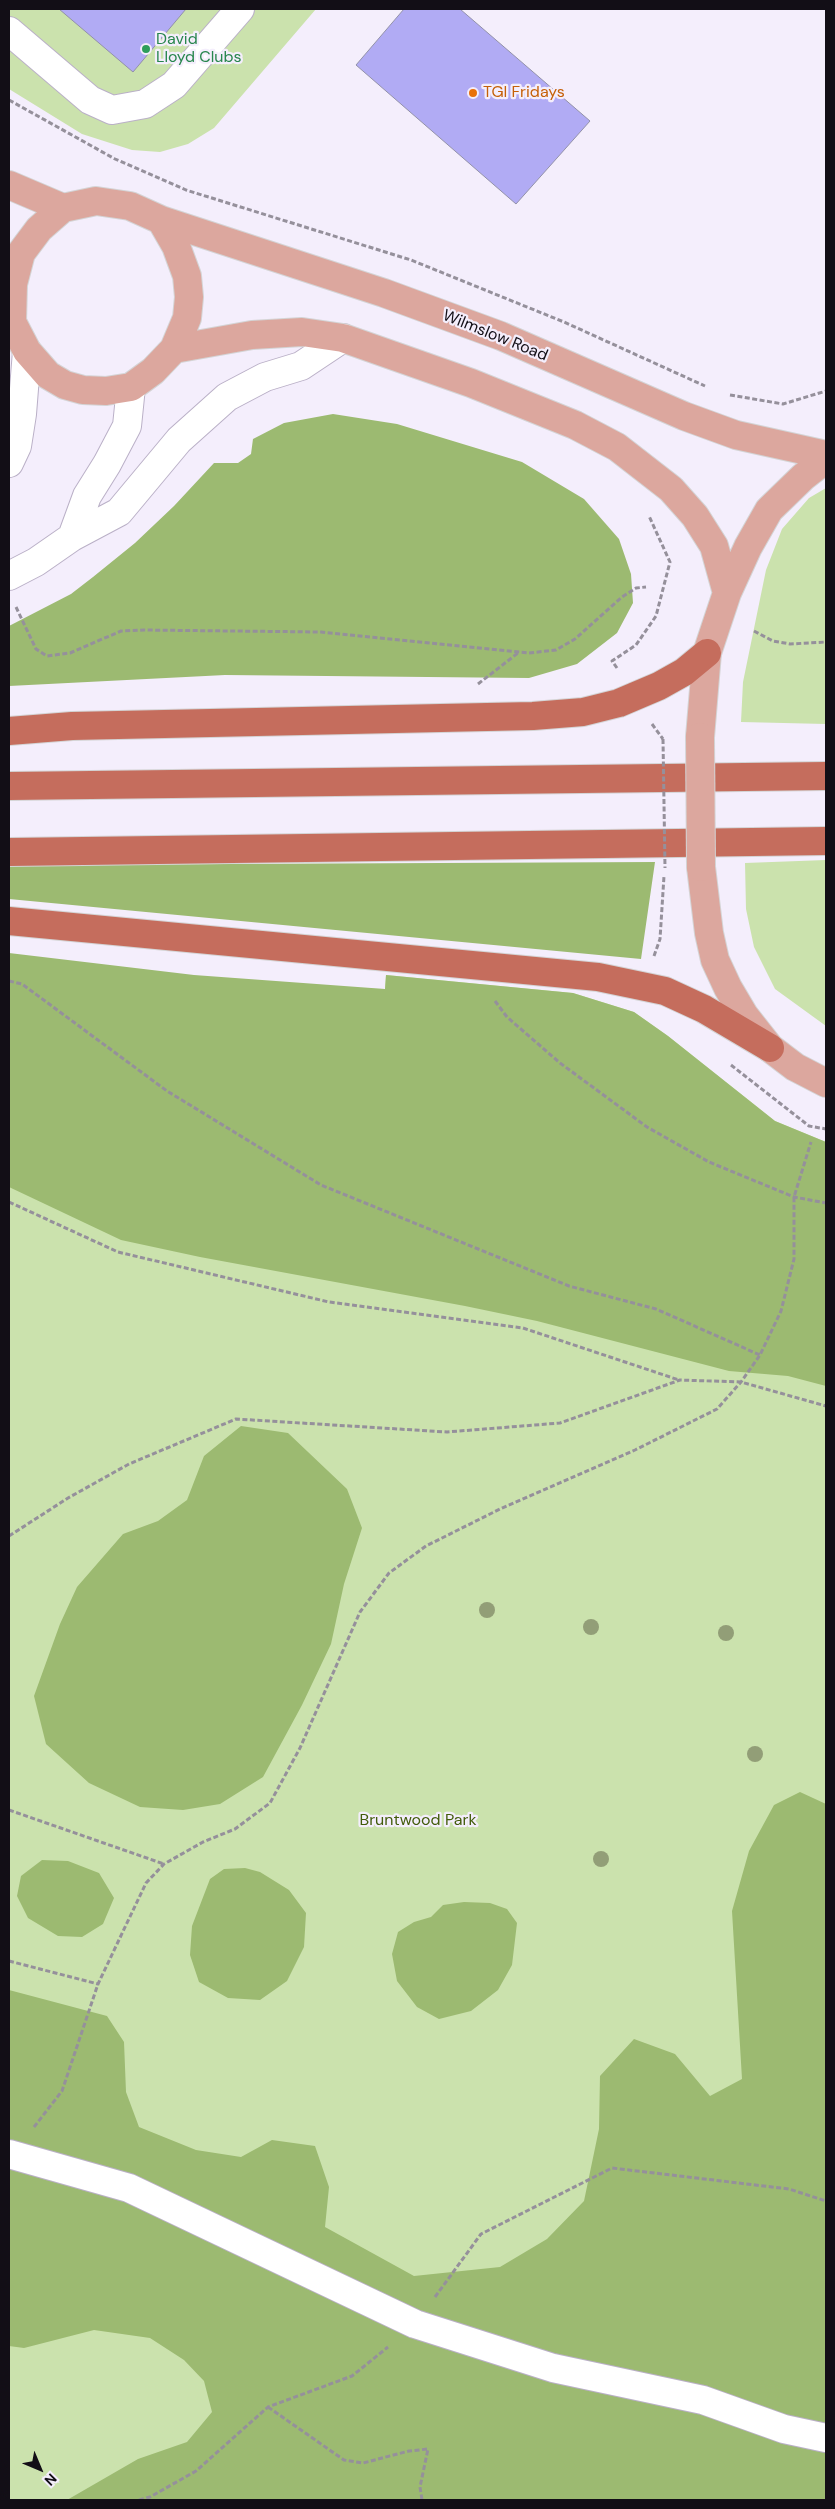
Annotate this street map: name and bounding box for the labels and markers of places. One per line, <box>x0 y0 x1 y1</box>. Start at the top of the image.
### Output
place label: David Lloyd Clubs <box>156 30 242 68</box>
marker: David Lloyd Clubs <box>140 43 152 55</box>
place label: TGI Fridays <box>483 83 565 103</box>
marker: TGI Fridays <box>467 87 479 99</box>

